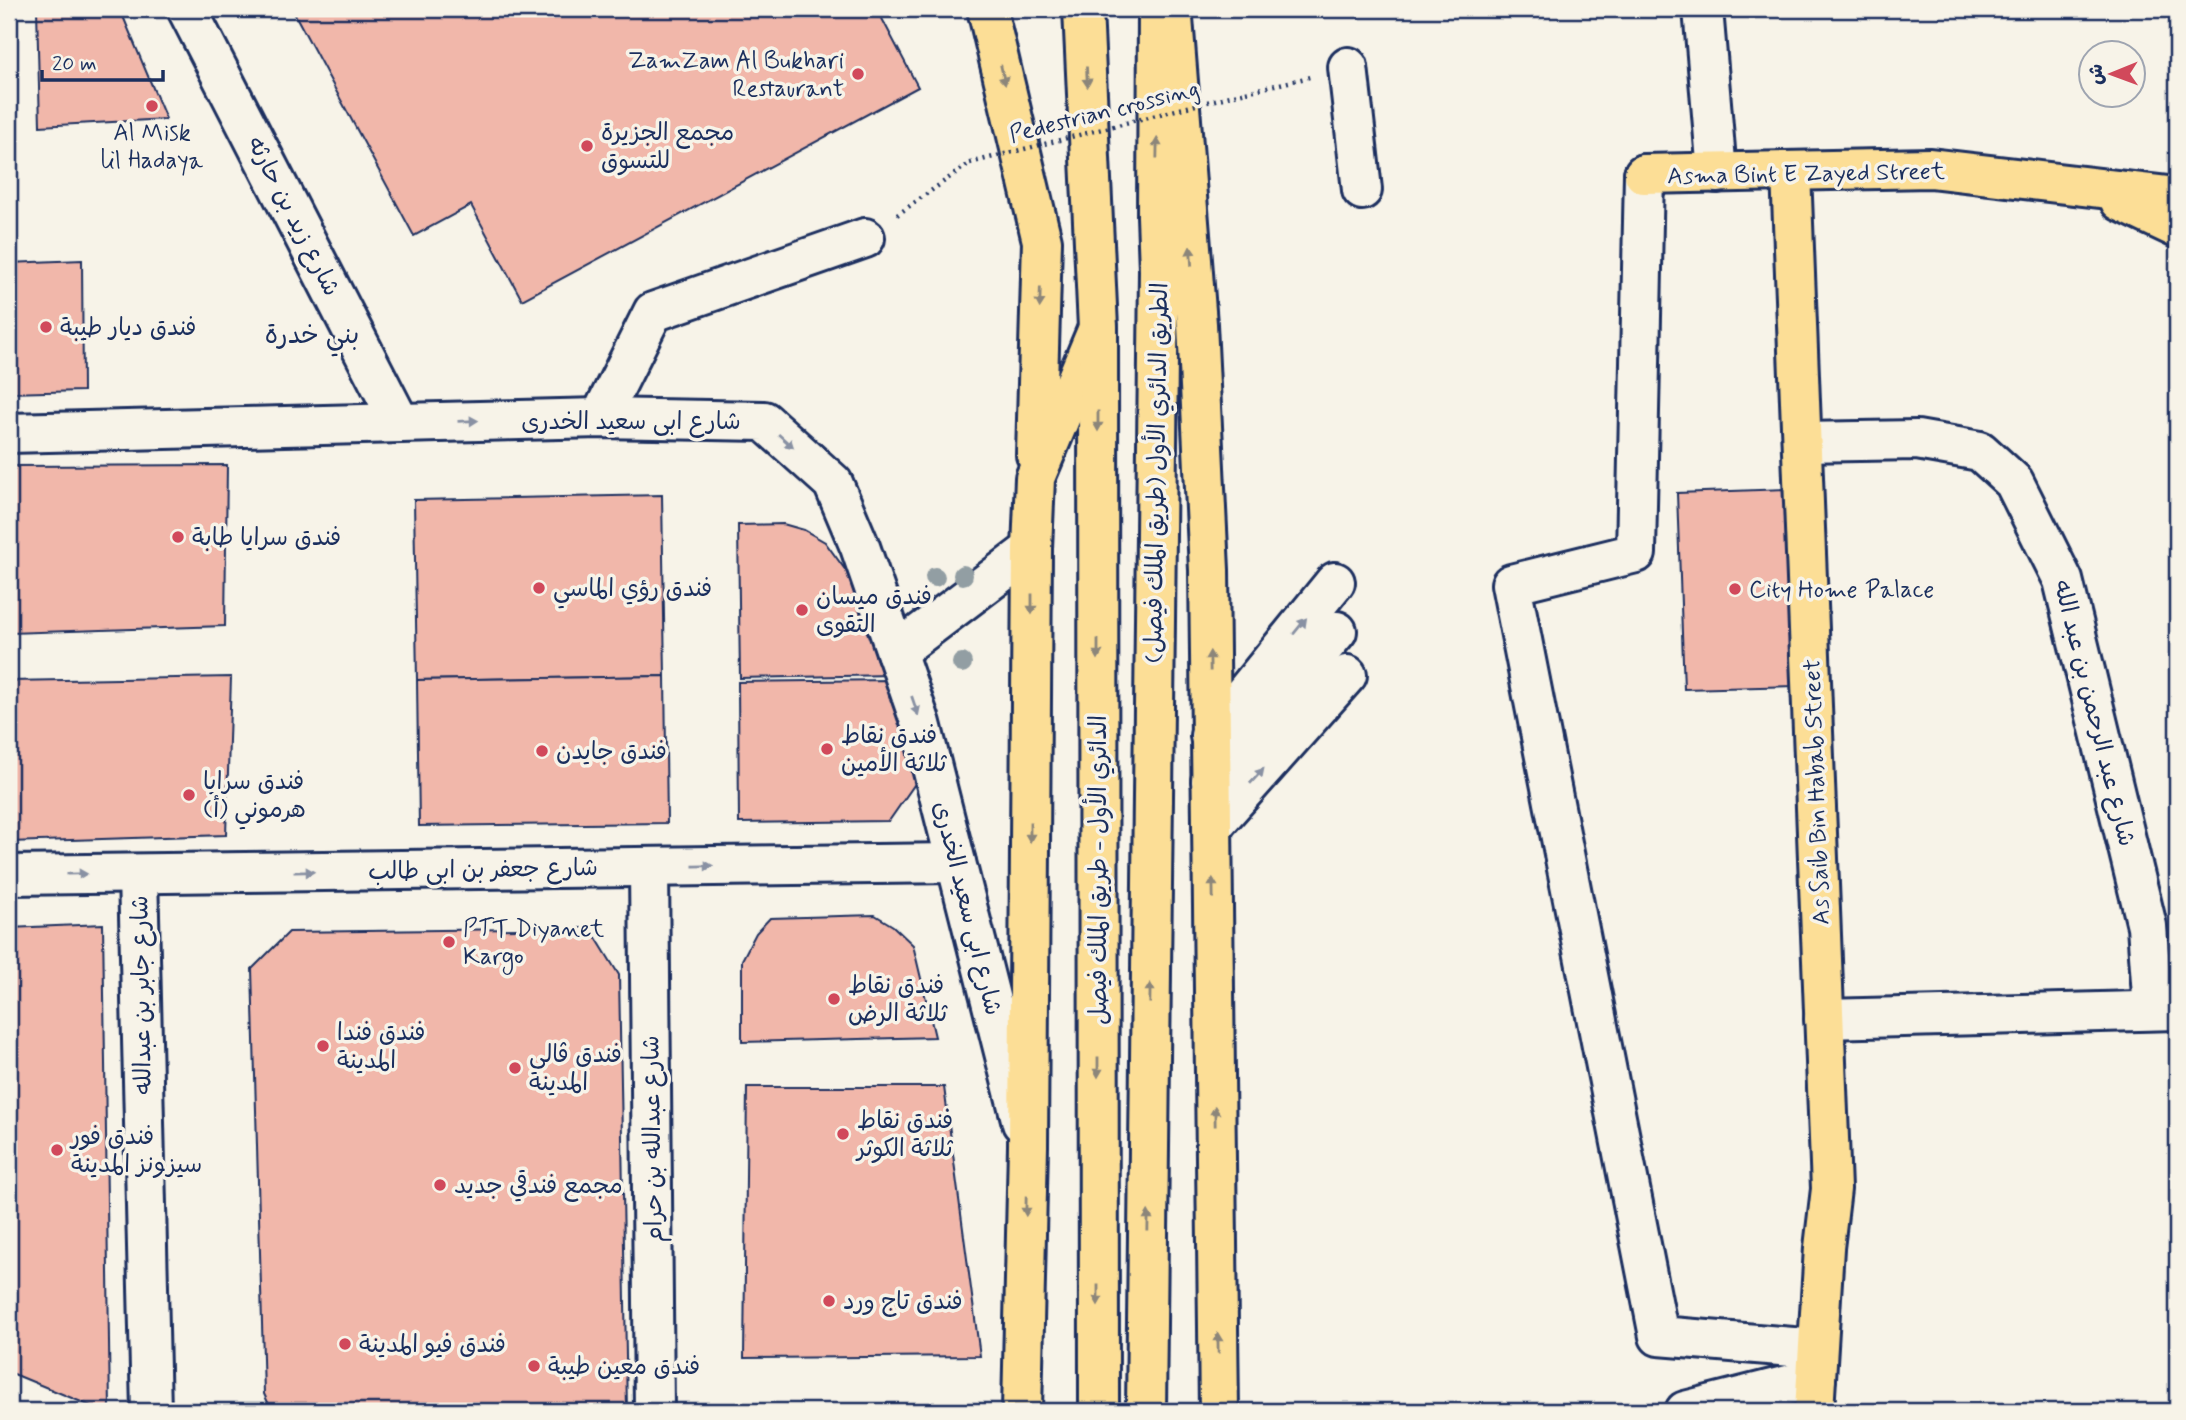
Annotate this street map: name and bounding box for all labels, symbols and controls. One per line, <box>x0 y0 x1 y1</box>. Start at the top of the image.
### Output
scale bar <box>42 38 163 82</box>
north arrow <box>2078 38 2148 108</box>
place label: ZamZam Al Bukhari Restaurant <box>628 46 844 105</box>
text: 20 m <box>52 50 97 78</box>
one-way arrow <box>998 64 1009 86</box>
text: ش <box>2084 64 2109 85</box>
marker: ZamZam Al Bukhari Restaurant <box>850 66 866 82</box>
one-way arrow <box>1081 66 1092 88</box>
street label: Pedestrian crossing <box>1006 74 1202 151</box>
marker: Al Misk lil Hadaya <box>144 98 160 114</box>
place label: Al Misk lil Hadaya <box>101 118 204 177</box>
place label: مجمع الجزيرة للتسوق <box>601 118 734 177</box>
street label: شارع زيد بن حارثه <box>239 132 346 302</box>
one-way arrow <box>1151 136 1163 158</box>
marker: مجمع الجزيرة للتسوق <box>579 138 595 154</box>
street label: Asma Bint E Zayed Street <box>1667 157 1945 192</box>
one-way arrow <box>1185 245 1196 267</box>
street label: الطريق الدائري الأول (طريق الملك فيصل) <box>1136 282 1176 664</box>
one-way arrow <box>1035 287 1046 309</box>
place label: فندق ديار طيبة <box>60 313 196 344</box>
marker: فندق ديار طيبة <box>38 319 54 335</box>
district label: بني خدرة <box>265 319 359 357</box>
street label: شارع ابى سعيد الخدرى <box>521 407 741 438</box>
one-way arrow <box>1092 410 1104 432</box>
one-way arrow <box>457 416 479 427</box>
one-way arrow <box>777 432 794 448</box>
place label: فندق سرايا طابة <box>192 523 341 554</box>
marker: فندق سرايا طابة <box>170 529 186 545</box>
place label: فندق رؤي الماسي <box>553 574 712 609</box>
place label: City Home Palace <box>1749 575 1934 606</box>
street label: شارع عبد الرحمن بن عبد الله <box>2045 577 2142 850</box>
marker: فندق رؤي الماسي <box>531 580 547 596</box>
marker: City Home Palace <box>1727 581 1743 597</box>
place label: فندق ميسان التقوى <box>816 582 932 641</box>
one-way arrow <box>1026 594 1037 616</box>
marker: فندق ميسان التقوى <box>794 602 810 618</box>
one-way arrow <box>1292 617 1307 635</box>
one-way arrow <box>1092 638 1103 660</box>
one-way arrow <box>1204 649 1216 671</box>
street label: As Saib Bin Habab Street <box>1797 658 1838 926</box>
one-way arrow <box>910 695 921 716</box>
street label: الدائري الأول - طريق الملك فيصل <box>1081 715 1115 1025</box>
place label: فندق نقاط ثلاثة الأمين <box>841 721 947 780</box>
place label: فندق جايدن <box>556 737 667 768</box>
marker: فندق نقاط ثلاثة الأمين <box>819 741 835 757</box>
marker: فندق جايدن <box>534 743 550 759</box>
place label: فندق سرايا هرموني (أ) <box>203 767 306 830</box>
one-way arrow <box>1249 768 1265 785</box>
marker: فندق سرايا هرموني (أ) <box>181 787 197 803</box>
street label: شارع ابى سعيد الخدرى <box>925 798 1008 1019</box>
one-way arrow <box>1024 821 1036 843</box>
street label: شارع جعفر بن ابى طالب <box>368 853 598 888</box>
one-way arrow <box>693 861 715 872</box>
one-way arrow <box>294 866 316 877</box>
one-way arrow <box>66 869 88 880</box>
one-way arrow <box>1207 877 1219 899</box>
street label: شارع جابر بن عبدالله <box>125 895 160 1095</box>
place label: PTT Diyanet Kargo <box>463 914 604 975</box>
marker: PTT Diyanet Kargo <box>441 934 457 950</box>
place label: فندق نقاط ثلاثة الرض <box>848 971 948 1030</box>
one-way arrow <box>1144 982 1156 1004</box>
marker: فندق نقاط ثلاثة الرض <box>826 991 842 1007</box>
place label: فندق فندا المدينة <box>337 1018 426 1077</box>
street label: شارع عبدالله بن حرام <box>636 1035 673 1243</box>
marker: فندق فندا المدينة <box>315 1038 331 1054</box>
place label: فندق ڤالي المدينة <box>529 1040 622 1099</box>
one-way arrow <box>1092 1056 1104 1078</box>
marker: فندق ڤالي المدينة <box>507 1060 523 1076</box>
one-way arrow <box>1210 1104 1221 1126</box>
place label: فندق نقاط ثلاثة الكوثر <box>855 1106 954 1165</box>
place label: فندق فور سيزونز المدينة <box>69 1122 202 1181</box>
marker: فندق نقاط ثلاثة الكوثر <box>835 1126 851 1142</box>
marker: فندق فور سيزونز المدينة <box>49 1142 65 1158</box>
place label: مجمع فندقي جديد <box>454 1169 623 1202</box>
marker: مجمع فندقي جديد <box>432 1177 448 1193</box>
one-way arrow <box>1021 1196 1032 1218</box>
one-way arrow <box>1142 1209 1154 1231</box>
one-way arrow <box>1092 1284 1104 1306</box>
place label: فندق تاج ورد <box>843 1287 963 1318</box>
marker: فندق تاج ورد <box>821 1293 837 1309</box>
place label: فندق فيو المدينة <box>359 1330 506 1361</box>
one-way arrow <box>1212 1332 1224 1354</box>
marker: فندق فيو المدينة <box>337 1336 353 1352</box>
place label: فندق معين طيبة <box>548 1352 700 1383</box>
marker: فندق معين طيبة <box>526 1358 542 1374</box>

